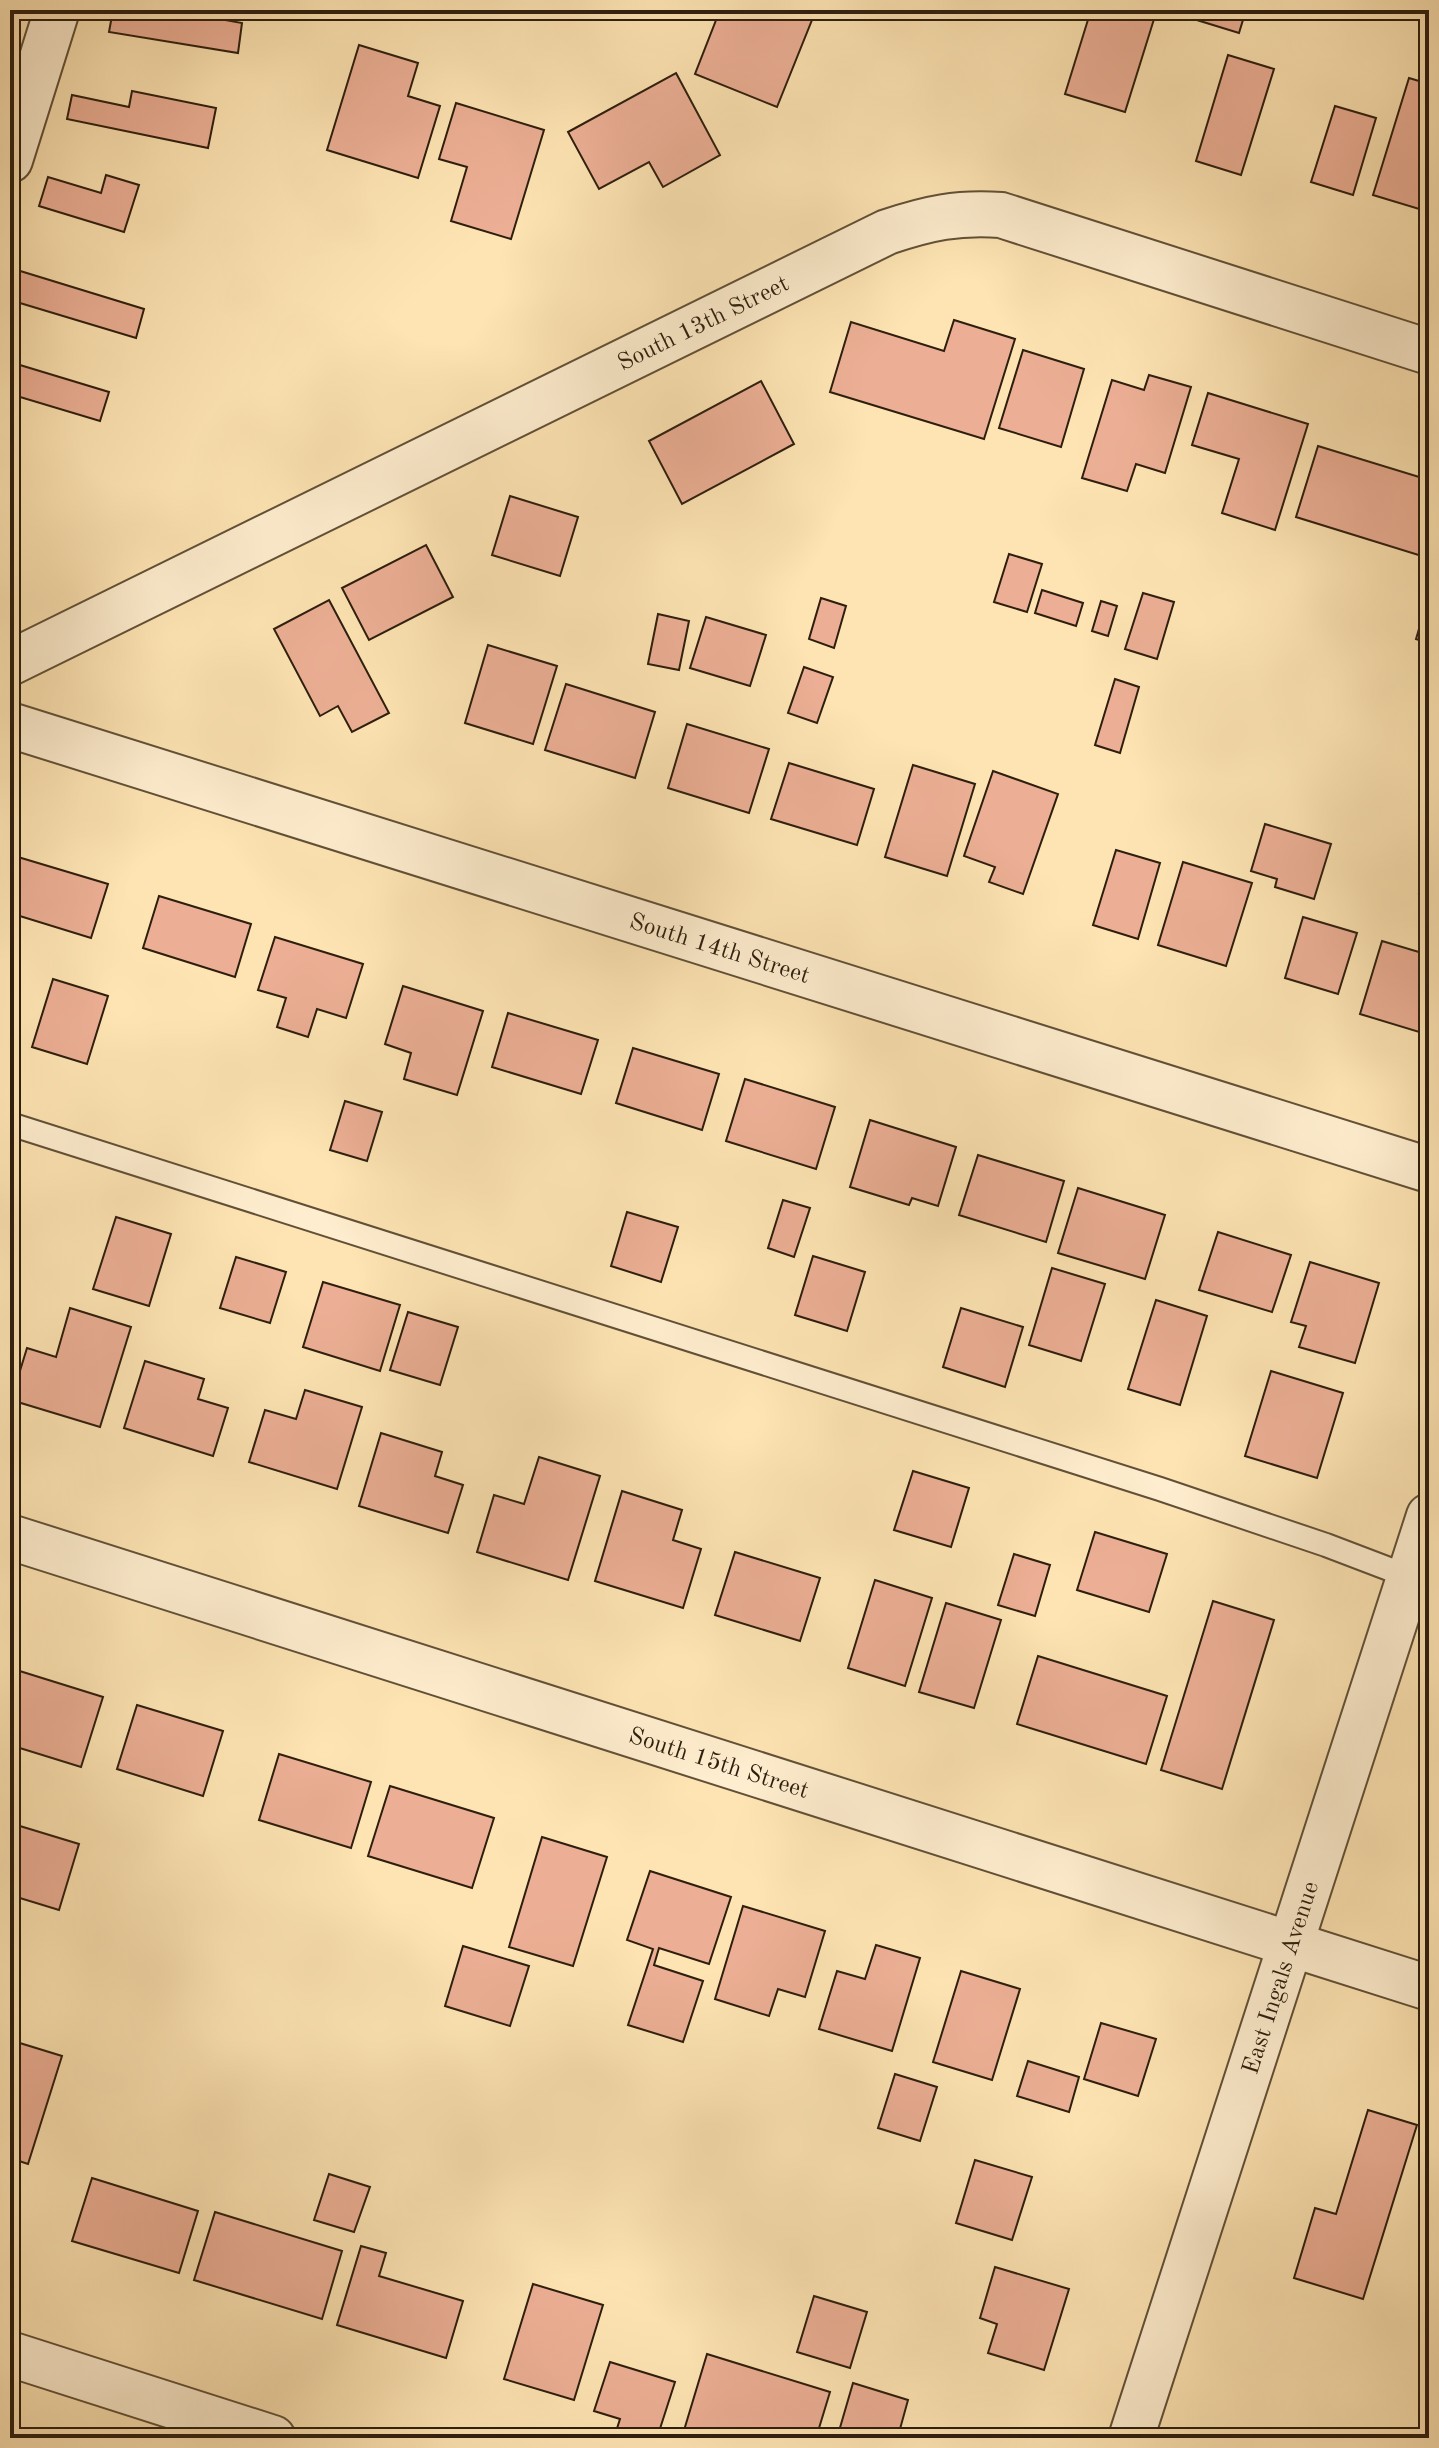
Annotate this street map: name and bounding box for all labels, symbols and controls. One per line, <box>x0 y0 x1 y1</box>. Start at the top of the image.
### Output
street label: South 13th Street <box>614 272 793 376</box>
street label: South 14th Street <box>626 910 812 989</box>
street label: South 15th Street <box>625 1724 811 1804</box>
street label: East Ingals Avenue <box>1239 1879 1324 2077</box>

